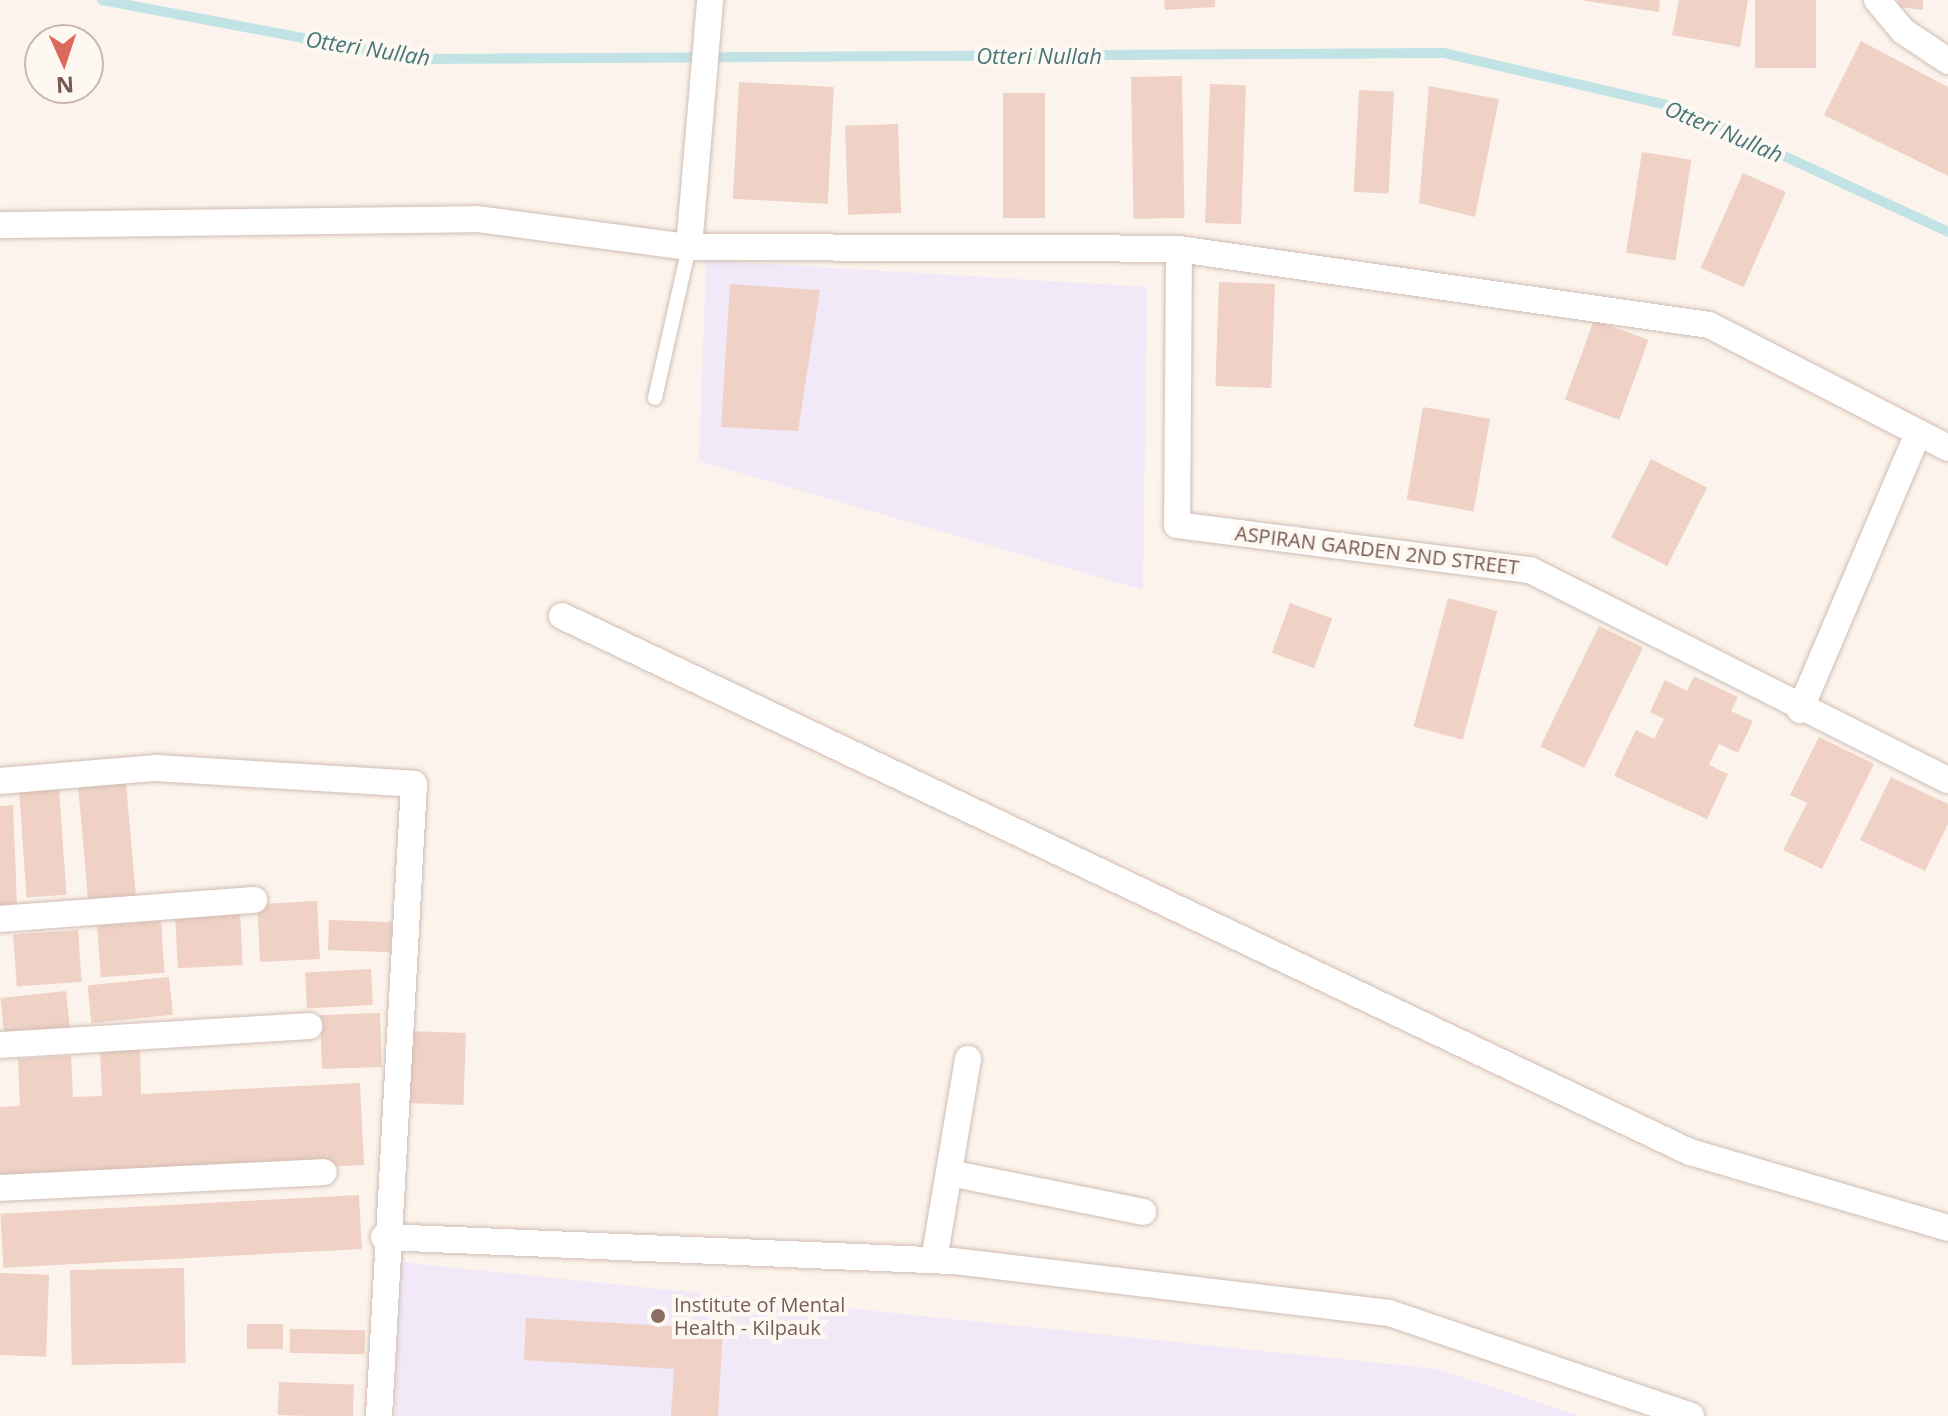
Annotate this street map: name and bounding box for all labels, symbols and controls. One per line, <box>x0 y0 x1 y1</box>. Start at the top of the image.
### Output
north arrow <box>24 24 104 104</box>
water label: Otteri Nullah <box>304 25 432 71</box>
water label: Otteri Nullah <box>976 43 1102 69</box>
text: N <box>55 71 75 101</box>
water label: Otteri Nullah <box>1661 94 1787 168</box>
street label: ASPIRAN GARDEN 2ND STREET <box>1234 521 1520 579</box>
place label: Institute of Mental Health - Kilpauk <box>674 1292 845 1339</box>
marker: Institute of Mental Health - Kilpauk <box>649 1307 667 1325</box>

